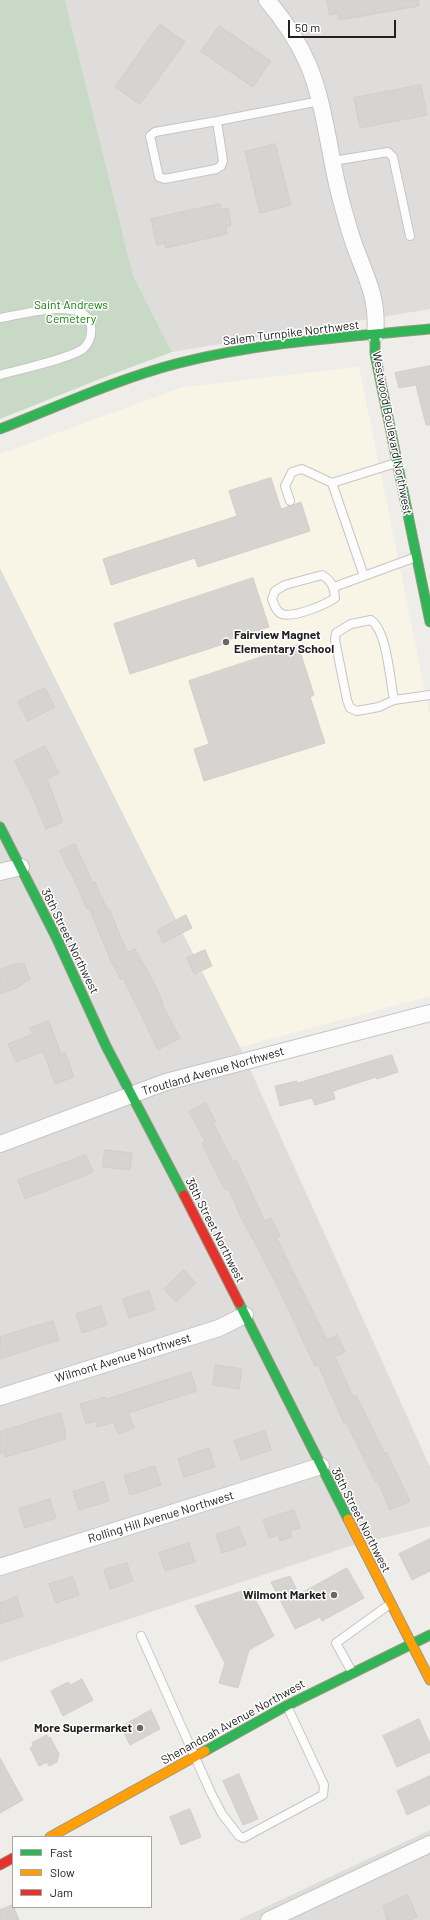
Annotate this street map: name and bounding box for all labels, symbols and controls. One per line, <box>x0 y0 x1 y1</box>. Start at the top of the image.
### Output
scale bar <box>290 12 398 38</box>
text: 50 m <box>295 20 320 34</box>
park label: Saint Andrews Cemetery <box>34 298 108 326</box>
street label: Salem Turnpike Northwest <box>222 317 360 349</box>
street label: Westwood Boulevard Northwest <box>369 350 415 516</box>
place label: Fairview Magnet Elementary School <box>234 628 334 656</box>
marker: Fairview Magnet Elementary School <box>221 637 231 647</box>
street label: 36th Street Northwest <box>38 886 102 996</box>
street label: Troutland Avenue Northwest <box>140 1044 286 1098</box>
street label: 36th Street Northwest <box>182 1175 248 1285</box>
street label: Wilmont Avenue Northwest <box>53 1330 193 1386</box>
street label: 36th Street Northwest <box>328 1465 394 1575</box>
street label: Rolling Hill Avenue Northwest <box>86 1488 236 1546</box>
place label: Wilmont Market <box>243 1588 326 1602</box>
marker: Wilmont Market <box>329 1590 339 1600</box>
street label: Shenandoah Avenue Northwest <box>159 1676 307 1768</box>
place label: More Supermarket <box>34 1721 132 1735</box>
marker: More Supermarket <box>135 1723 145 1733</box>
legend <box>12 1836 152 1908</box>
text: Fast <box>50 1845 73 1859</box>
text: Slow <box>50 1865 75 1879</box>
text: Jam <box>50 1885 73 1899</box>

